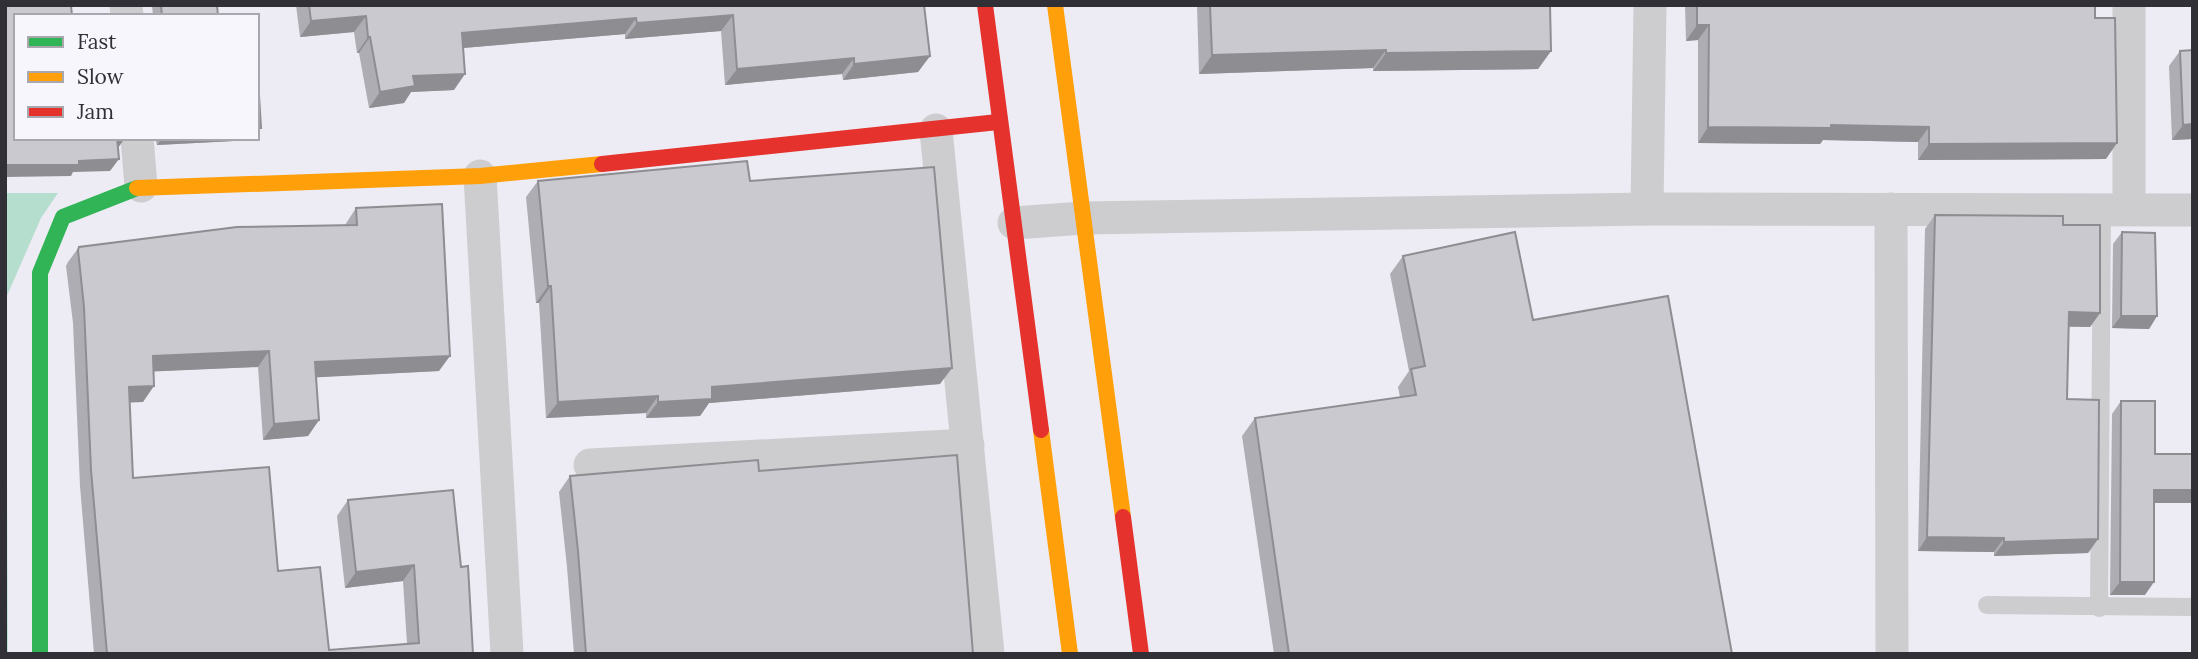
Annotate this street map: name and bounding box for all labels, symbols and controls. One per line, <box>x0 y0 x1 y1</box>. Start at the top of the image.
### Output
legend <box>14 14 259 140</box>
text: Fast <box>77 28 117 55</box>
text: Slow <box>77 63 124 90</box>
text: Jam <box>76 98 114 125</box>

